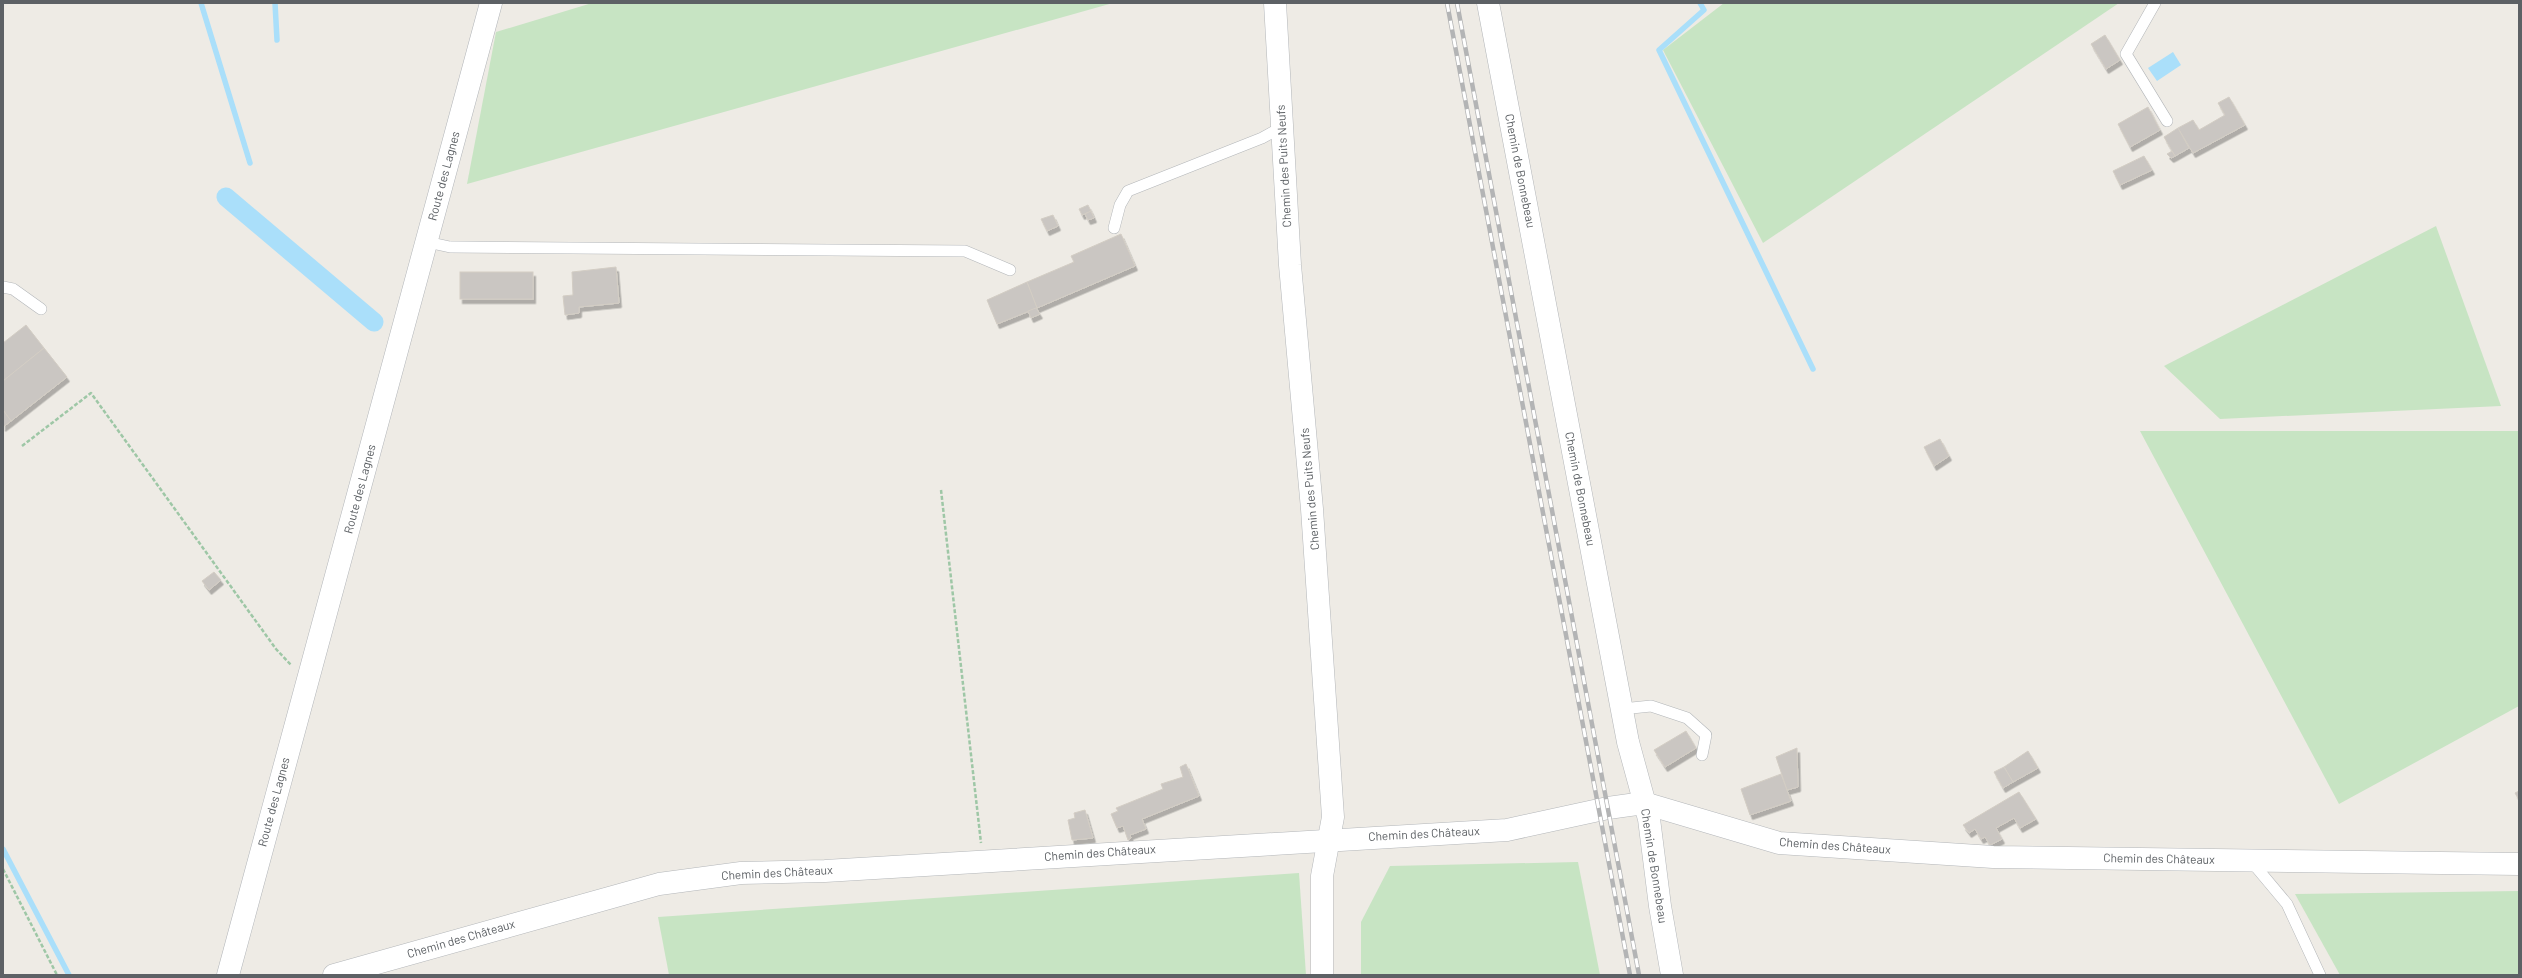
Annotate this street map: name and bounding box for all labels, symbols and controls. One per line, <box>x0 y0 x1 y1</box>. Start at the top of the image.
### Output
street label: Chemin des Puits Neufs <box>1273 104 1293 228</box>
street label: Chemin de Bonnebeau <box>1503 113 1539 229</box>
street label: Route des Lagnes <box>424 129 462 222</box>
street label: Chemin des Puits Neufs <box>1297 427 1321 551</box>
street label: Chemin de Bonnebeau <box>1563 431 1599 547</box>
street label: Route des Lagnes <box>340 442 378 535</box>
street label: Route des Lagnes <box>254 755 292 848</box>
street label: Chemin de Bonnebeau <box>1639 807 1671 924</box>
street label: Chemin des Châteaux <box>1368 823 1480 843</box>
street label: Chemin des Châteaux <box>1779 834 1891 856</box>
street label: Chemin des Châteaux <box>1044 841 1156 863</box>
street label: Chemin des Châteaux <box>2103 850 2215 866</box>
street label: Chemin des Châteaux <box>721 862 833 882</box>
street label: Chemin des Châteaux <box>405 916 517 960</box>

